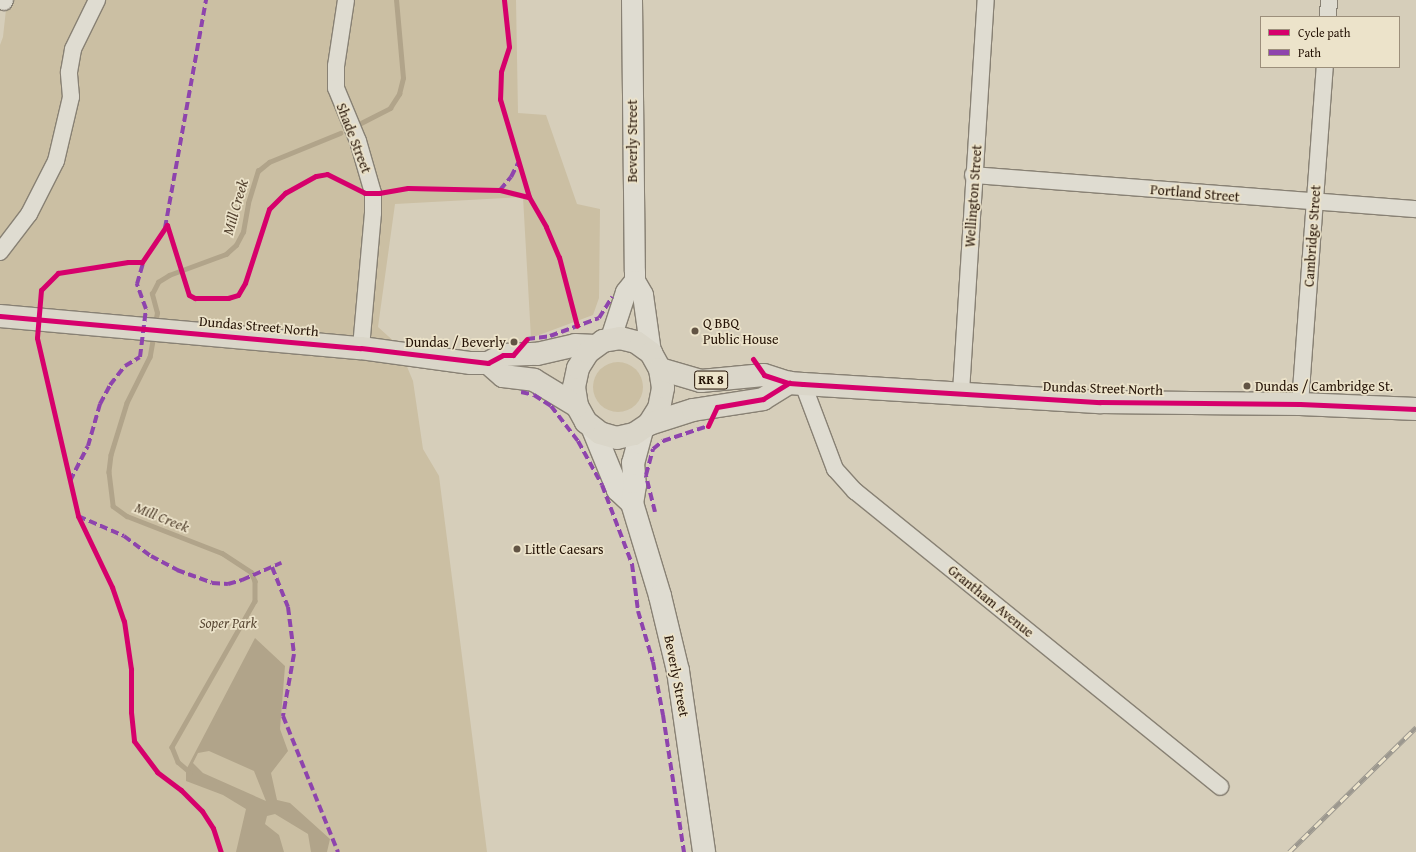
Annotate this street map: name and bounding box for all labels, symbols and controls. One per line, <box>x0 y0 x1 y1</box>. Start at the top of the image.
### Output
legend <box>1260 16 1400 68</box>
text: Cycle path <box>1298 24 1350 41</box>
text: Path <box>1298 44 1321 61</box>
street label: Beverly Street <box>624 100 640 182</box>
street label: Shade Street <box>333 101 375 175</box>
street label: Wellington Street <box>961 144 985 248</box>
water label: Mill Creek <box>218 177 252 237</box>
street label: Portland Street <box>1150 181 1240 205</box>
street label: Cambridge Street <box>1300 184 1324 288</box>
street label: Dundas Street North <box>198 312 320 340</box>
place label: Q BBQ Public House <box>703 315 779 348</box>
marker: Q BBQ Public House <box>690 326 700 336</box>
place label: Dundas / Beverly <box>405 334 506 350</box>
marker: Dundas / Beverly <box>509 337 519 347</box>
road number: RR 8 <box>694 369 728 391</box>
street label: Dundas Street North <box>1043 378 1163 398</box>
place label: Dundas / Cambridge St. <box>1255 378 1393 394</box>
marker: Dundas / Cambridge St. <box>1242 381 1252 391</box>
water label: Mill Creek <box>132 498 192 536</box>
place label: Little Caesars <box>525 541 604 557</box>
marker: Little Caesars <box>512 544 522 554</box>
street label: Grantham Avenue <box>945 561 1037 641</box>
park label: Soper Park <box>199 615 257 631</box>
street label: Beverly Street <box>661 634 693 718</box>

